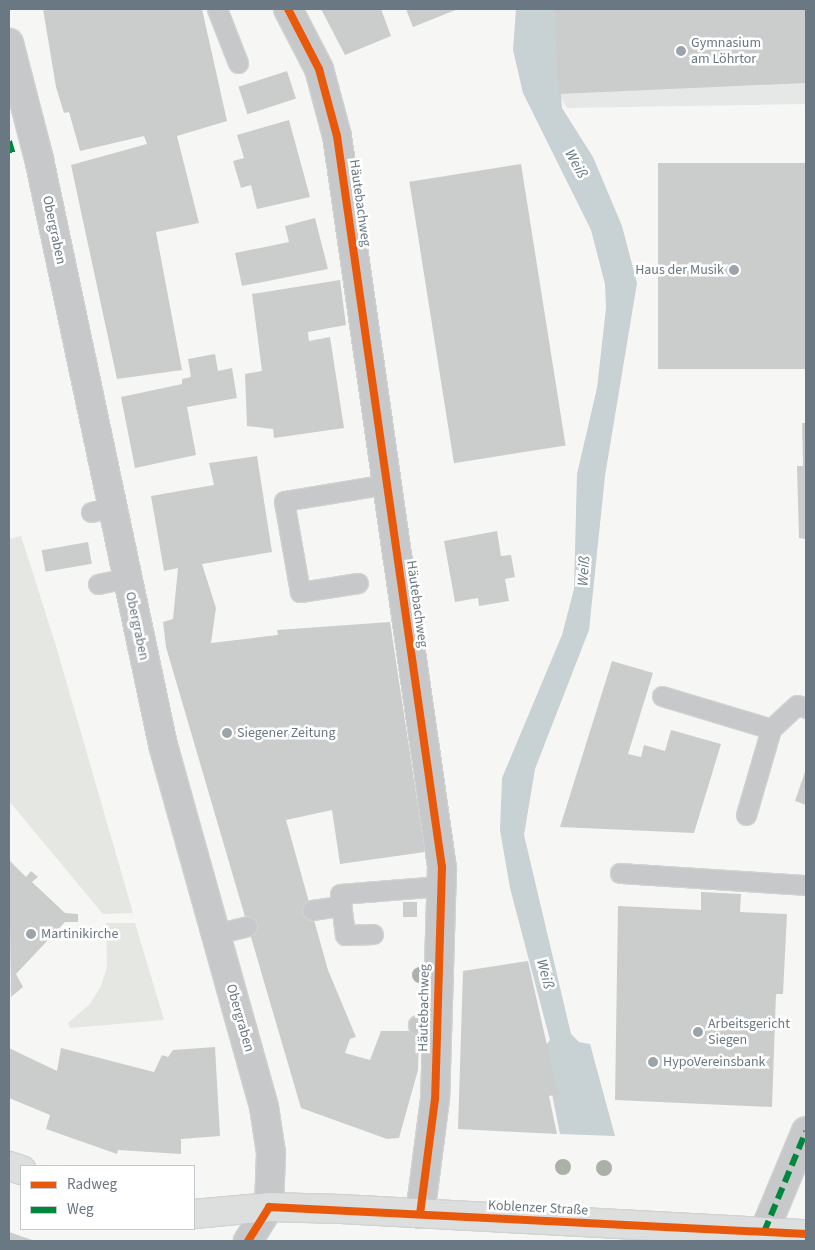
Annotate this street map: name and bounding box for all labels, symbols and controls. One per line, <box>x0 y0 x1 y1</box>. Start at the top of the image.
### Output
place label: Gymnasium am Löhrtor <box>691 35 761 68</box>
marker: Gymnasium am Löhrtor <box>675 45 687 57</box>
water label: Weiß <box>561 146 591 182</box>
street label: Häutebachweg <box>346 158 374 248</box>
street label: Obergraben <box>39 194 69 266</box>
place label: Haus der Musik <box>635 262 724 278</box>
marker: Haus der Musik <box>728 264 740 276</box>
water label: Weiß <box>574 555 594 587</box>
street label: Häutebachweg <box>403 559 431 649</box>
street label: Obergraben <box>122 590 152 662</box>
place label: Siegener Zeitung <box>237 725 335 741</box>
marker: Siegener Zeitung <box>221 727 233 739</box>
place label: Martinikirche <box>41 926 118 942</box>
marker: Martinikirche <box>25 928 37 940</box>
water label: Weiß <box>532 957 558 991</box>
street label: Häutebachweg <box>415 964 433 1052</box>
street label: Obergraben <box>222 982 258 1054</box>
place label: Arbeitsgericht Siegen <box>708 1016 790 1048</box>
marker: Arbeitsgericht Siegen <box>692 1026 704 1038</box>
place label: HypoVereinsbank <box>663 1054 766 1070</box>
marker: HypoVereinsbank <box>647 1056 659 1068</box>
legend <box>20 1165 195 1230</box>
text: Radweg <box>67 1174 117 1195</box>
street label: Koblenzer Straße <box>487 1197 589 1219</box>
text: Weg <box>67 1199 94 1220</box>

